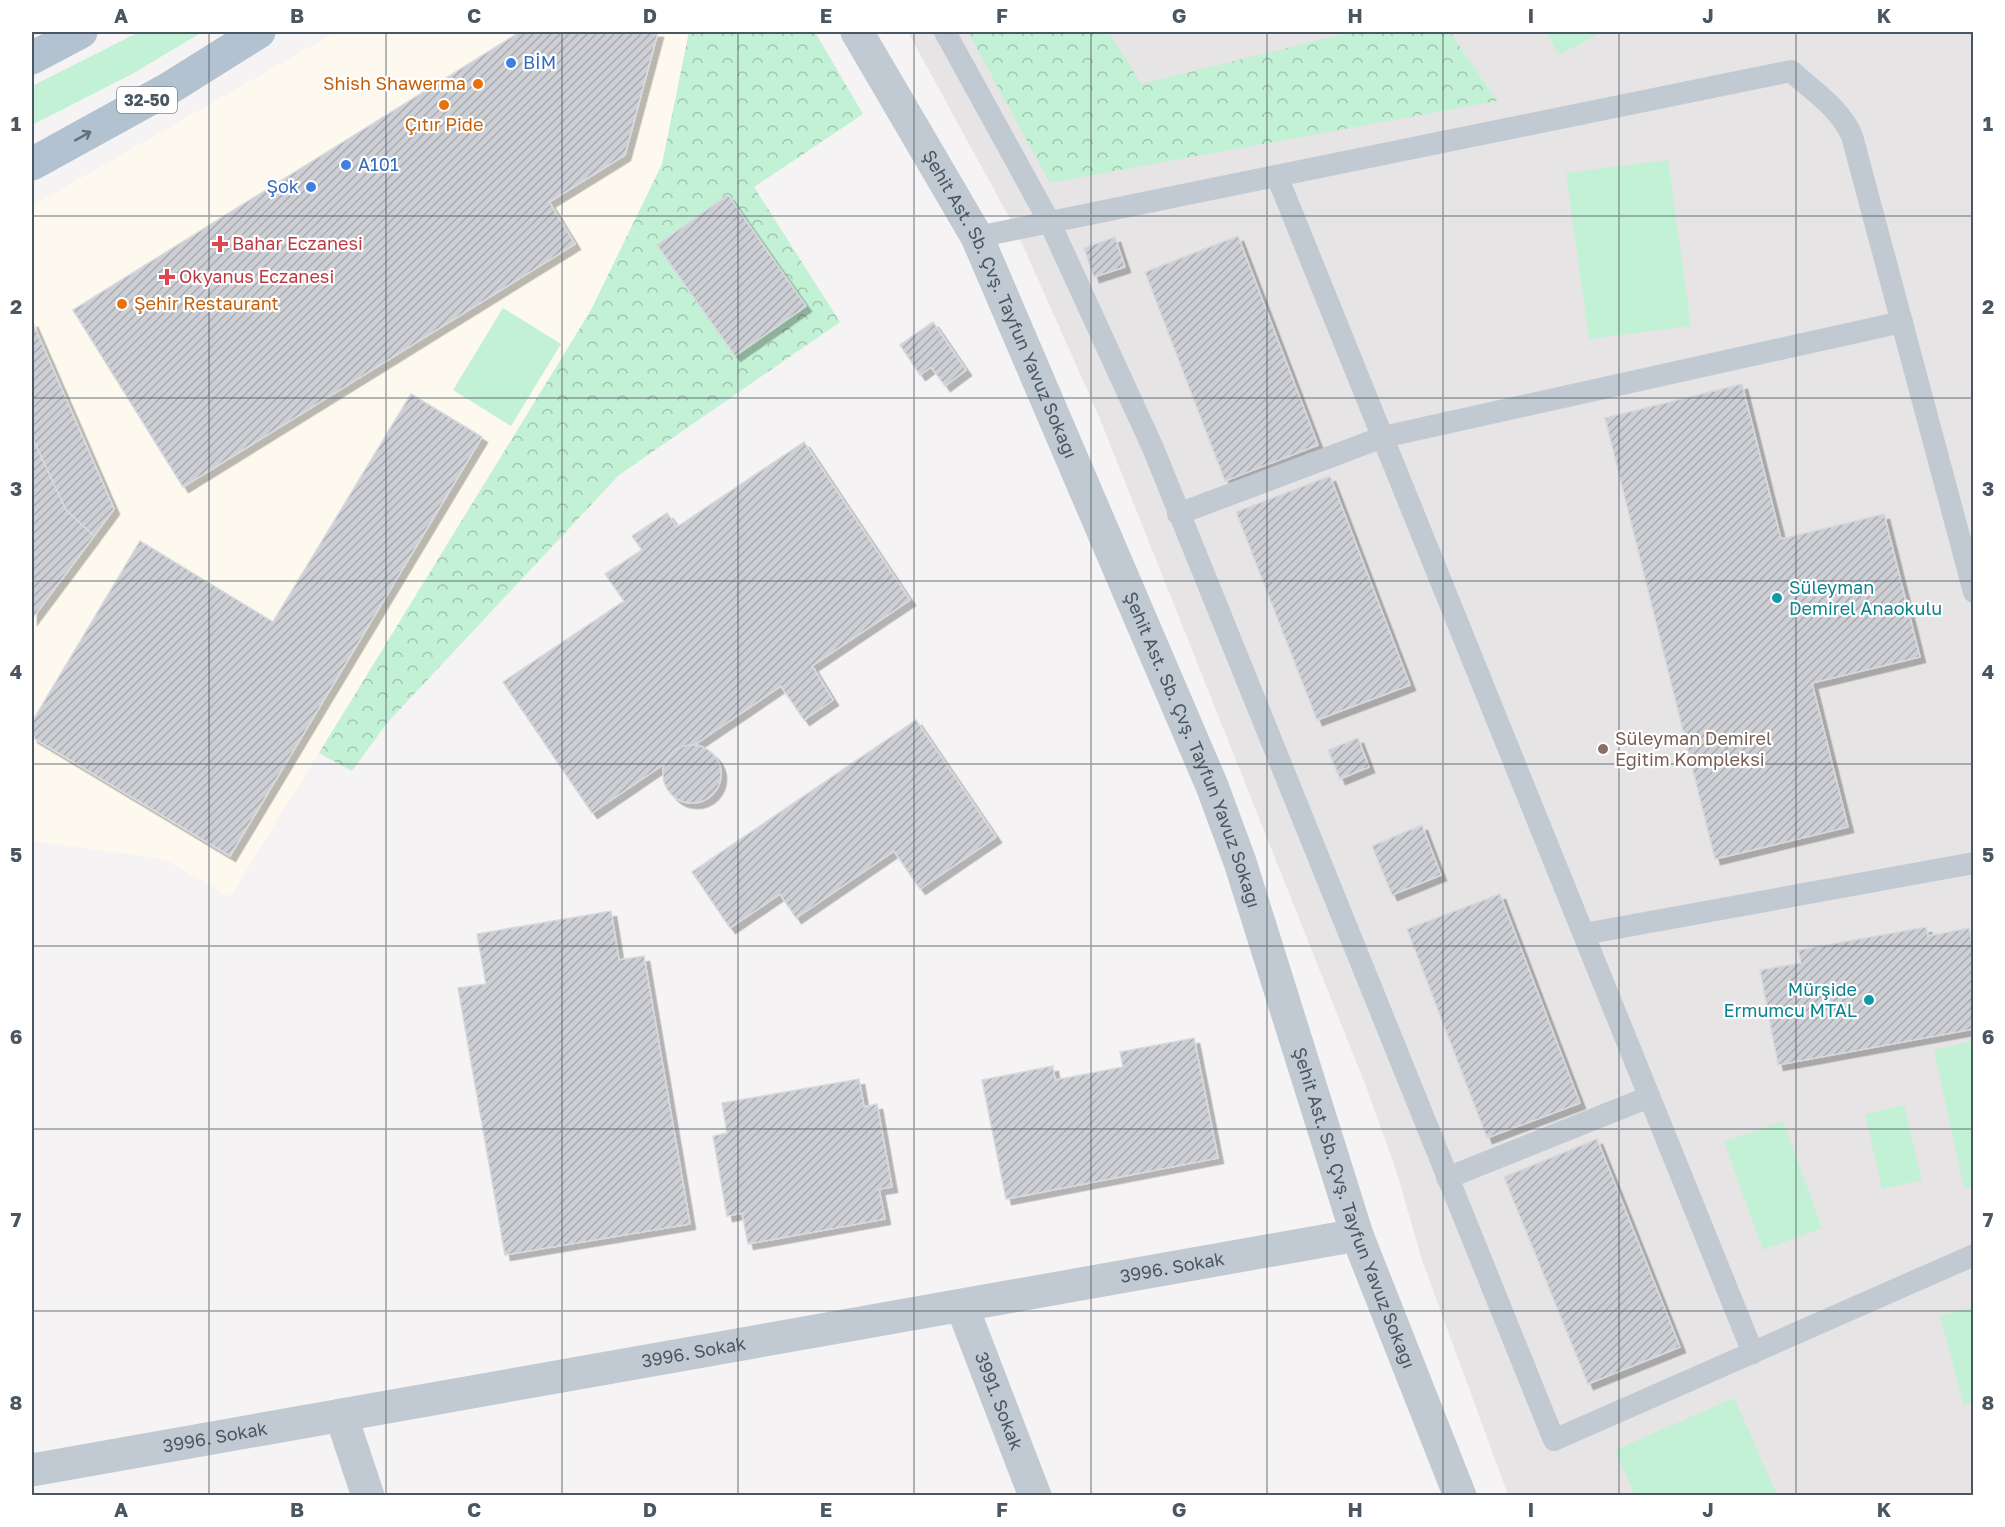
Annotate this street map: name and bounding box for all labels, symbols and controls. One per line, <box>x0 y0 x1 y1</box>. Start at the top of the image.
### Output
text: A <box>114 3 128 27</box>
text: B <box>290 3 304 27</box>
text: C <box>467 3 481 27</box>
text: D <box>643 3 657 27</box>
text: E <box>820 3 832 27</box>
text: F <box>996 3 1008 27</box>
text: G <box>1172 3 1186 27</box>
text: H <box>1347 3 1363 27</box>
text: I <box>1528 3 1534 27</box>
text: J <box>1702 3 1714 27</box>
text: K <box>1877 3 1892 27</box>
place label: BİM <box>523 51 556 73</box>
marker: BİM <box>504 56 518 70</box>
place label: Shish Shawerma <box>323 72 466 94</box>
marker: Shish Shawerma <box>471 77 485 91</box>
road number: 32-50 <box>117 87 177 113</box>
marker: Çıtır Pide <box>437 98 451 112</box>
text: 1 <box>11 111 21 135</box>
text: 1 <box>1983 111 1993 135</box>
place label: Çıtır Pide <box>405 113 483 135</box>
one-way arrow <box>74 129 91 141</box>
street label: Şehit Ast. Sb. Çvş. Tayfun Yavuz Sokağı <box>918 146 1082 461</box>
place label: A101 <box>358 153 399 175</box>
marker: A101 <box>339 158 353 172</box>
place label: Şok <box>267 175 299 197</box>
marker: Şok <box>304 180 318 194</box>
place label: Bahar Eczanesi <box>232 232 363 254</box>
marker: Bahar Eczanesi <box>213 237 227 251</box>
place label: Okyanus Eczanesi <box>179 265 334 287</box>
marker: Okyanus Eczanesi <box>160 270 174 284</box>
place label: Şehir Restaurant <box>134 292 279 314</box>
text: 2 <box>10 294 22 318</box>
text: 2 <box>1982 294 1994 318</box>
marker: Şehir Restaurant <box>115 297 129 311</box>
text: 3 <box>10 476 22 500</box>
text: 3 <box>1982 476 1994 500</box>
place label: Süleyman Demirel Anaokulu <box>1789 576 1942 619</box>
street label: Şehit Ast. Sb. Çvş. Tayfun Yavuz Sokağı <box>1120 588 1266 910</box>
marker: Süleyman Demirel Anaokulu <box>1770 591 1784 605</box>
text: 4 <box>10 659 22 683</box>
text: 4 <box>1982 659 1994 683</box>
place label: Süleyman Demirel Eğitim Kompleksi <box>1615 727 1772 770</box>
marker: Süleyman Demirel Eğitim Kompleksi <box>1596 742 1610 756</box>
text: 5 <box>10 842 22 866</box>
text: 5 <box>1982 842 1994 866</box>
place label: Mürşide Ermumcu MTAL <box>1724 978 1857 1021</box>
marker: Mürşide Ermumcu MTAL <box>1862 993 1876 1007</box>
text: 6 <box>10 1024 22 1048</box>
text: 6 <box>1982 1024 1994 1048</box>
street label: Şehit Ast. Sb. Çvş. Tayfun Yavuz Sokağı <box>1289 1044 1421 1371</box>
text: 7 <box>11 1207 22 1231</box>
text: 7 <box>1983 1207 1994 1231</box>
street label: 3996. Sokak <box>1118 1247 1226 1287</box>
street label: 3996. Sokak <box>639 1332 748 1372</box>
street label: 3991. Sokak <box>971 1349 1028 1453</box>
text: 8 <box>10 1390 22 1414</box>
text: 8 <box>1982 1390 1994 1414</box>
street label: 3996. Sokak <box>161 1416 269 1457</box>
text: A <box>114 1497 128 1521</box>
text: B <box>290 1497 304 1521</box>
text: C <box>467 1497 481 1521</box>
text: D <box>643 1497 657 1521</box>
text: E <box>820 1497 832 1521</box>
text: F <box>996 1497 1008 1521</box>
text: G <box>1172 1497 1186 1521</box>
text: H <box>1347 1497 1363 1521</box>
text: I <box>1528 1497 1534 1521</box>
text: J <box>1702 1497 1714 1521</box>
text: K <box>1877 1497 1892 1521</box>

